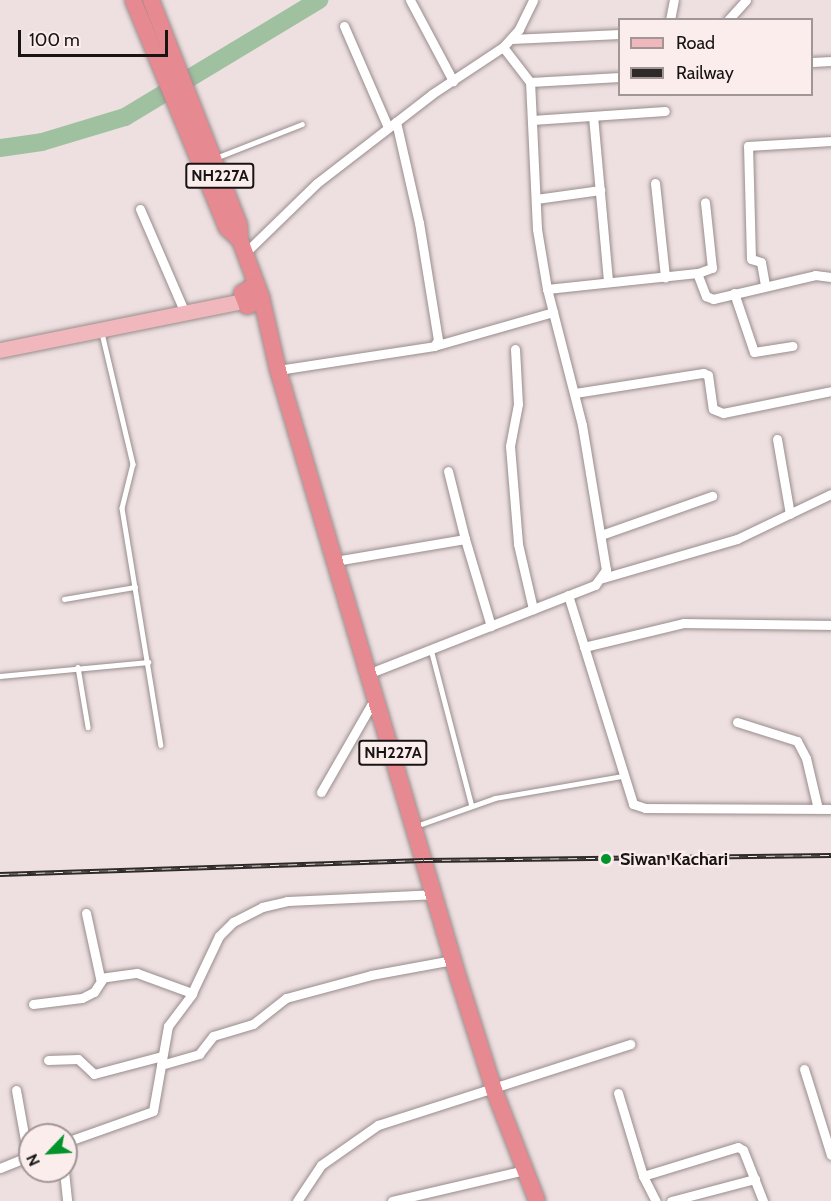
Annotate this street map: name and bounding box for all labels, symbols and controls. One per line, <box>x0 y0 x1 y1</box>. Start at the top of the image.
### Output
scale bar <box>21 18 171 56</box>
legend <box>618 18 813 96</box>
text: 100 m <box>29 29 80 51</box>
text: Road <box>676 32 715 54</box>
text: Railway <box>676 62 734 84</box>
road number: NH227A <box>184 163 256 189</box>
road number: NH227A <box>357 740 429 766</box>
place label: Siwan Kachari <box>620 848 728 870</box>
marker: Siwan Kachari <box>597 850 615 868</box>
north arrow <box>18 1123 78 1183</box>
text: N <box>22 1151 44 1169</box>

